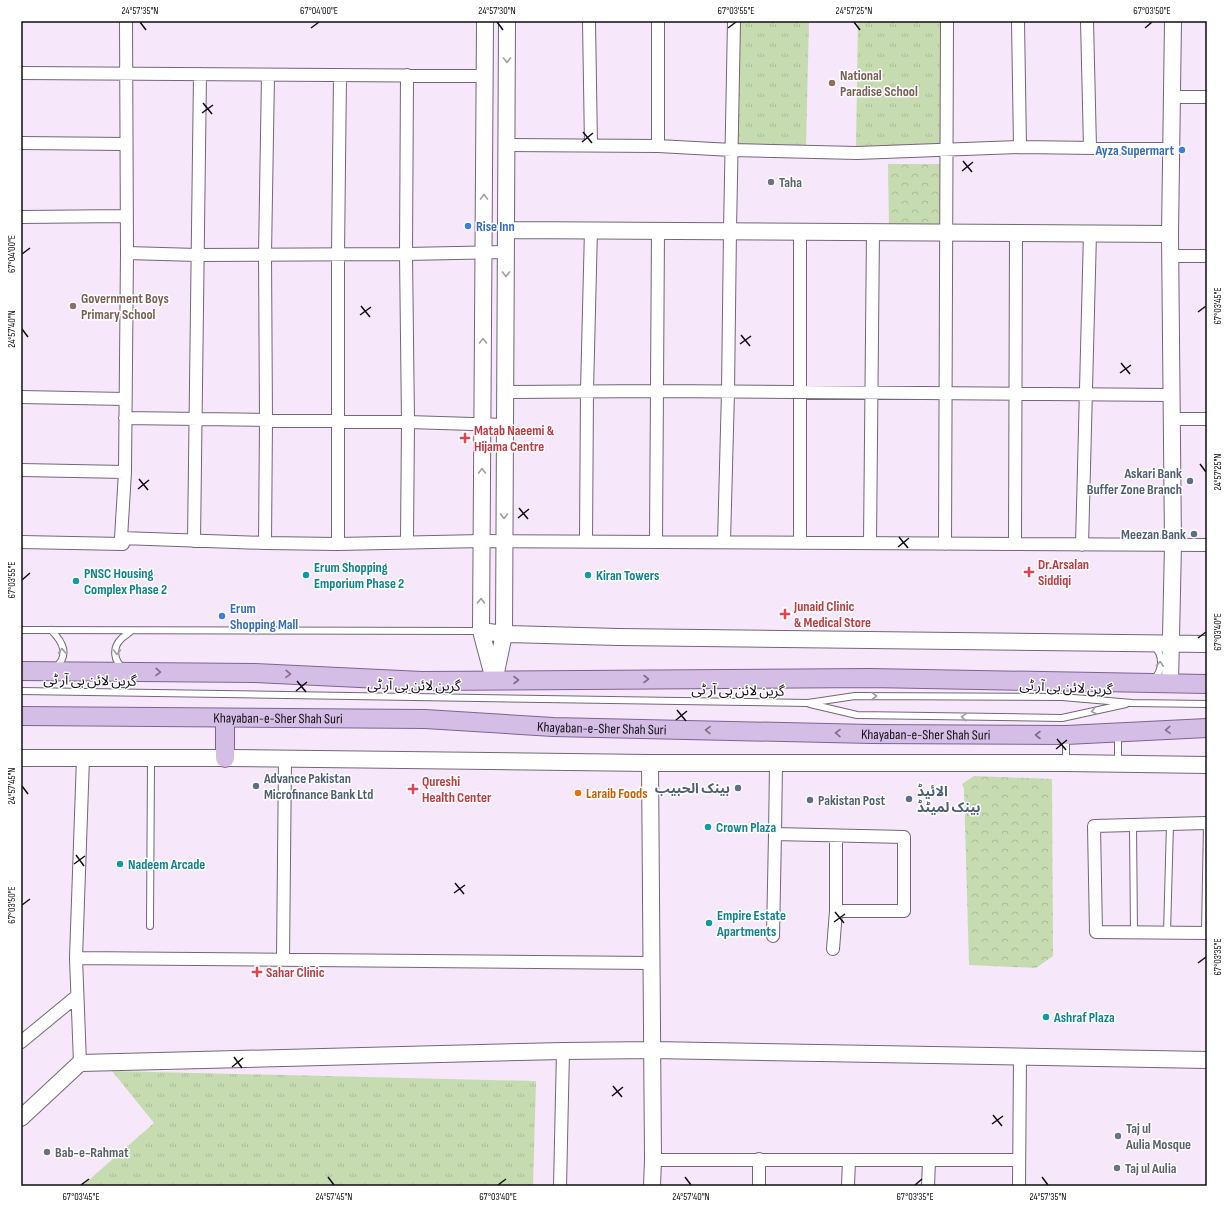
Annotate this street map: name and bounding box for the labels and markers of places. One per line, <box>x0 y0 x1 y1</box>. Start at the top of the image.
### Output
place label: National Paradise School <box>840 67 918 100</box>
marker: National Paradise School <box>827 78 837 88</box>
place label: Ayza Supermart <box>1094 142 1174 159</box>
marker: Ayza Supermart <box>1177 145 1187 155</box>
place label: Taha <box>779 174 802 191</box>
marker: Taha <box>766 177 776 187</box>
place label: Rise Inn <box>476 218 515 235</box>
marker: Rise Inn <box>463 221 473 231</box>
place label: Government Boys Primary School <box>81 290 169 323</box>
marker: Government Boys Primary School <box>68 301 78 311</box>
place label: Matab Naeemi & Hijama Centre <box>474 422 555 455</box>
marker: Matab Naeemi & Hijama Centre <box>459 432 471 444</box>
place label: Askari Bank Buffer Zone Branch <box>1087 465 1182 498</box>
marker: Askari Bank Buffer Zone Branch <box>1185 476 1195 486</box>
place label: Meezan Bank <box>1121 526 1186 543</box>
marker: Meezan Bank <box>1189 529 1199 539</box>
place label: Dr.Arsalan Siddiqi <box>1038 556 1089 589</box>
place label: Erum Shopping Emporium Phase 2 <box>314 559 404 592</box>
place label: PNSC Housing Complex Phase 2 <box>84 565 167 598</box>
marker: Dr.Arsalan Siddiqi <box>1023 566 1035 578</box>
place label: Kiran Towers <box>596 567 659 584</box>
marker: Erum Shopping Emporium Phase 2 <box>301 570 311 580</box>
marker: Kiran Towers <box>583 570 593 580</box>
marker: PNSC Housing Complex Phase 2 <box>71 576 81 586</box>
place label: Junaid Clinic & Medical Store <box>793 598 871 631</box>
place label: Erum Shopping Mall <box>230 600 298 633</box>
marker: Junaid Clinic & Medical Store <box>779 608 791 620</box>
marker: Erum Shopping Mall <box>217 611 227 621</box>
place label: Advance Pakistan Microfinance Bank Ltd <box>263 770 373 803</box>
place label: Qureshi Health Center <box>422 773 492 806</box>
place label: بينک الحبيب <box>655 780 730 797</box>
marker: Advance Pakistan Microfinance Bank Ltd <box>251 781 261 791</box>
marker: Qureshi Health Center <box>407 783 419 795</box>
marker: بينک الحبيب <box>733 783 743 793</box>
place label: الائیڈ بینک لمیٹڈ <box>917 783 980 816</box>
place label: Laraib Foods <box>586 785 648 802</box>
marker: Laraib Foods <box>573 788 583 798</box>
place label: Pakistan Post <box>818 792 886 809</box>
marker: الائیڈ بینک لمیٹڈ <box>904 794 914 804</box>
marker: Pakistan Post <box>805 795 815 805</box>
place label: Crown Plaza <box>716 819 776 836</box>
marker: Crown Plaza <box>703 822 713 832</box>
place label: Nadeem Arcade <box>128 856 205 873</box>
marker: Nadeem Arcade <box>115 859 125 869</box>
place label: Empire Estate Apartments <box>716 907 786 940</box>
marker: Empire Estate Apartments <box>704 918 714 928</box>
place label: Sahar Clinic <box>266 964 325 981</box>
marker: Sahar Clinic <box>251 966 263 978</box>
place label: Ashraf Plaza <box>1053 1009 1115 1026</box>
marker: Ashraf Plaza <box>1041 1012 1051 1022</box>
place label: Taj ul Aulia Mosque <box>1125 1120 1191 1153</box>
marker: Taj ul Aulia Mosque <box>1113 1131 1123 1141</box>
place label: Bab-e-Rahmat <box>55 1144 129 1161</box>
marker: Bab-e-Rahmat <box>42 1147 52 1157</box>
place label: Taj ul Aulia <box>1125 1160 1177 1177</box>
marker: Taj ul Aulia <box>1112 1163 1122 1173</box>

